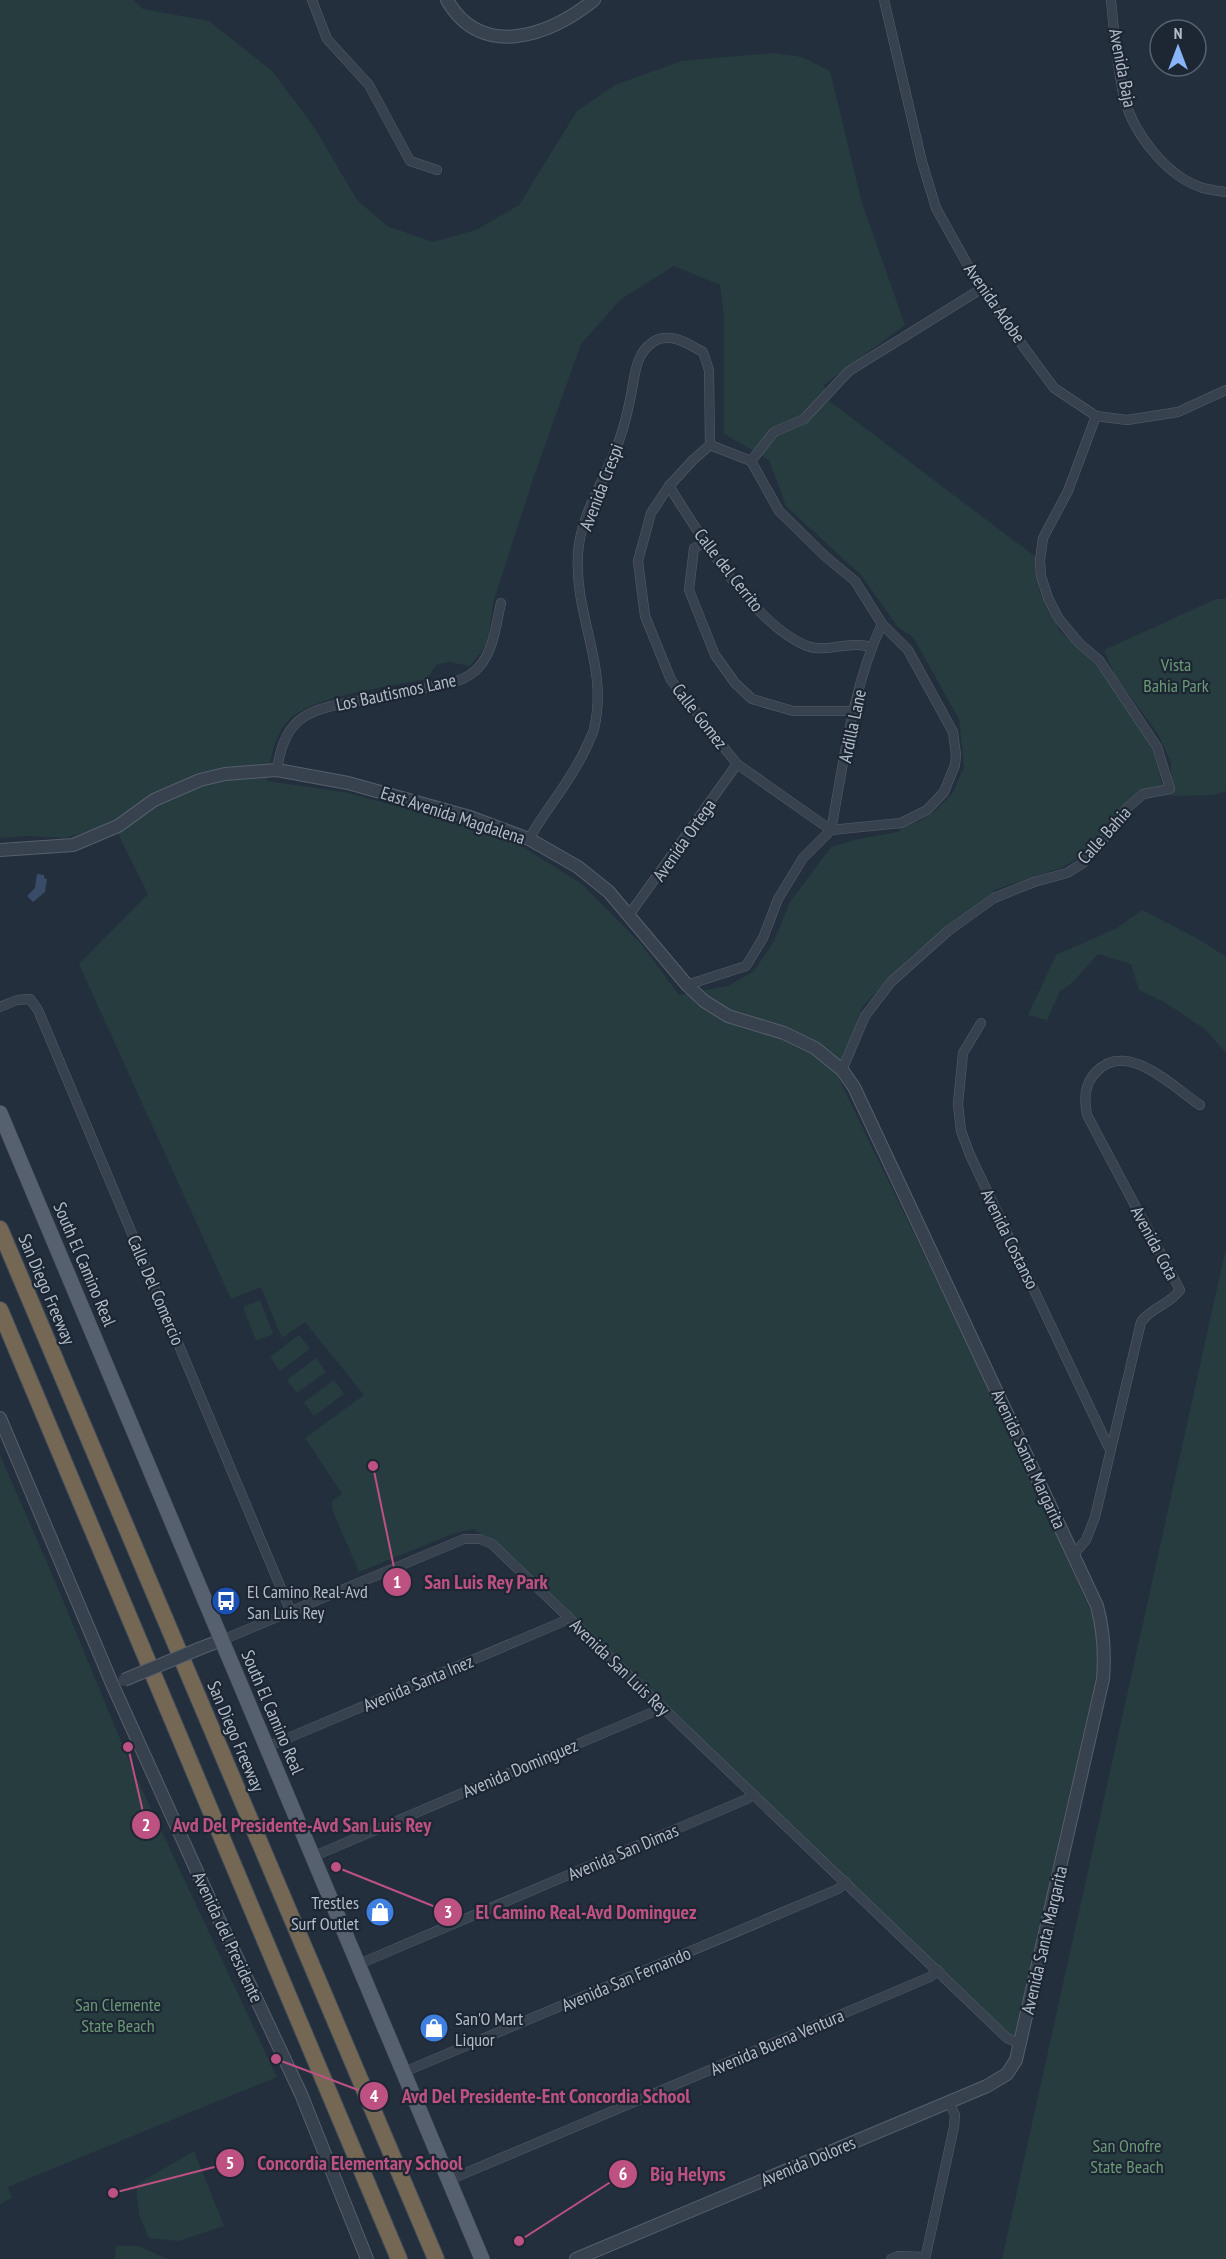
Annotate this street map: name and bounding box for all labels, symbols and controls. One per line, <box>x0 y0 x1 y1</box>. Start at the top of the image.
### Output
north arrow <box>1148 18 1208 78</box>
text: N <box>1174 23 1182 43</box>
street label: Avenida Baja <box>1104 27 1142 109</box>
street label: Avenida Adobe <box>959 259 1031 347</box>
street label: Avenida Crespi <box>574 440 628 534</box>
street label: Calle del Cerrito <box>689 524 769 616</box>
park label: Vista Bahia Park <box>1143 653 1209 697</box>
street label: Los Bautismos Lane <box>334 668 458 716</box>
street label: Calle Gomez <box>667 679 733 753</box>
street label: Ardilla Lane <box>833 687 871 765</box>
street label: East Avenida Magdalena <box>378 781 528 849</box>
street label: Avenida Ortega <box>647 794 721 886</box>
street label: Calle Bahia <box>1072 801 1136 869</box>
street label: Avenida Costanso <box>976 1185 1044 1293</box>
street label: South El Camino Real <box>48 1198 122 1330</box>
street label: Avenida Cota <box>1126 1202 1184 1284</box>
street label: San Diego Freeway <box>13 1230 81 1348</box>
street label: Calle Del Comercio <box>122 1231 190 1349</box>
street label: Avenida Santa Margarita <box>987 1386 1071 1532</box>
callout: San Luis Rey Park <box>382 1563 561 1601</box>
text: San Luis Rey Park <box>424 1569 549 1595</box>
text: 1 <box>393 1570 401 1593</box>
place label: El Camino Real-Avd San Luis Rey <box>247 1580 368 1624</box>
bus stop icon: El Camino Real-Avd San Luis Rey <box>210 1585 242 1617</box>
street label: Avenida San Luis Rey <box>565 1613 675 1721</box>
street label: South El Camino Real <box>236 1646 310 1778</box>
street label: Avenida Santa Inez <box>359 1649 477 1717</box>
street label: San Diego Freeway <box>202 1677 270 1795</box>
street label: Avenida Dominguez <box>459 1733 581 1803</box>
callout: Avd Del Presidente-Avd San Luis Rey <box>131 1806 443 1844</box>
text: Avd Del Presidente-Avd San Luis Rey <box>172 1812 432 1838</box>
text: 2 <box>142 1813 150 1836</box>
street label: Avenida San Dimas <box>564 1818 682 1886</box>
street label: Avenida Santa Margarita <box>1016 1864 1072 2016</box>
street label: Avenida del Presidente <box>188 1868 268 2006</box>
place label: Trestles Surf Outlet <box>291 1891 359 1935</box>
callout: El Camino Real-Avd Dominguez <box>433 1893 709 1931</box>
shop icon: Trestles Surf Outlet <box>364 1896 396 1928</box>
text: El Camino Real-Avd Dominguez <box>475 1899 697 1925</box>
text: 3 <box>444 1900 452 1923</box>
street label: Avenida San Fernando <box>558 1941 694 2017</box>
park label: San Clemente State Beach <box>75 1993 161 2037</box>
street label: Avenida Buena Ventura <box>707 2003 847 2081</box>
place label: San'O Mart Liquor <box>455 2007 523 2051</box>
shop icon: San'O Mart Liquor <box>418 2012 450 2044</box>
callout: Avd Del Presidente-Ent Concordia School <box>359 2077 702 2115</box>
text: Avd Del Presidente-Ent Concordia School <box>401 2083 690 2109</box>
text: 4 <box>370 2084 379 2107</box>
street label: Avenida Dolores <box>757 2131 859 2191</box>
park label: San Onofre State Beach <box>1090 2134 1164 2178</box>
callout: Concordia Elementary School <box>215 2144 475 2182</box>
text: Concordia Elementary School <box>257 2150 463 2176</box>
text: 5 <box>226 2151 234 2174</box>
callout: Big Helyns <box>608 2155 738 2193</box>
text: Big Helyns <box>650 2161 726 2187</box>
text: 6 <box>619 2162 627 2185</box>

